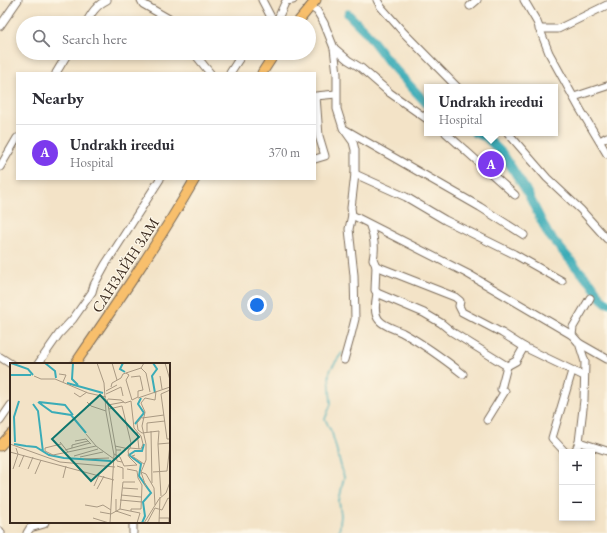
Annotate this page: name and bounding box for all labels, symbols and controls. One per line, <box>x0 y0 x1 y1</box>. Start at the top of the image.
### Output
search box <box>16 16 316 60</box>
icon: search <box>30 27 52 49</box>
text: Search here <box>62 29 127 48</box>
popup <box>424 84 558 136</box>
text: Nearby <box>32 87 84 109</box>
text: Undrakh ireedui <box>439 92 543 111</box>
text: Hospital <box>439 111 482 128</box>
text: Undrakh ireedui <box>70 135 174 154</box>
text: A <box>40 144 50 161</box>
text: 370 m <box>269 144 300 161</box>
pin: A <box>478 149 504 179</box>
text: Hospital <box>70 154 114 171</box>
street label: САНЗАЙН ЗАМ <box>87 214 163 316</box>
your location <box>247 295 267 315</box>
inset map <box>10 363 170 523</box>
map controls <box>559 449 595 521</box>
button: + <box>559 449 595 485</box>
button: − <box>559 485 595 521</box>

